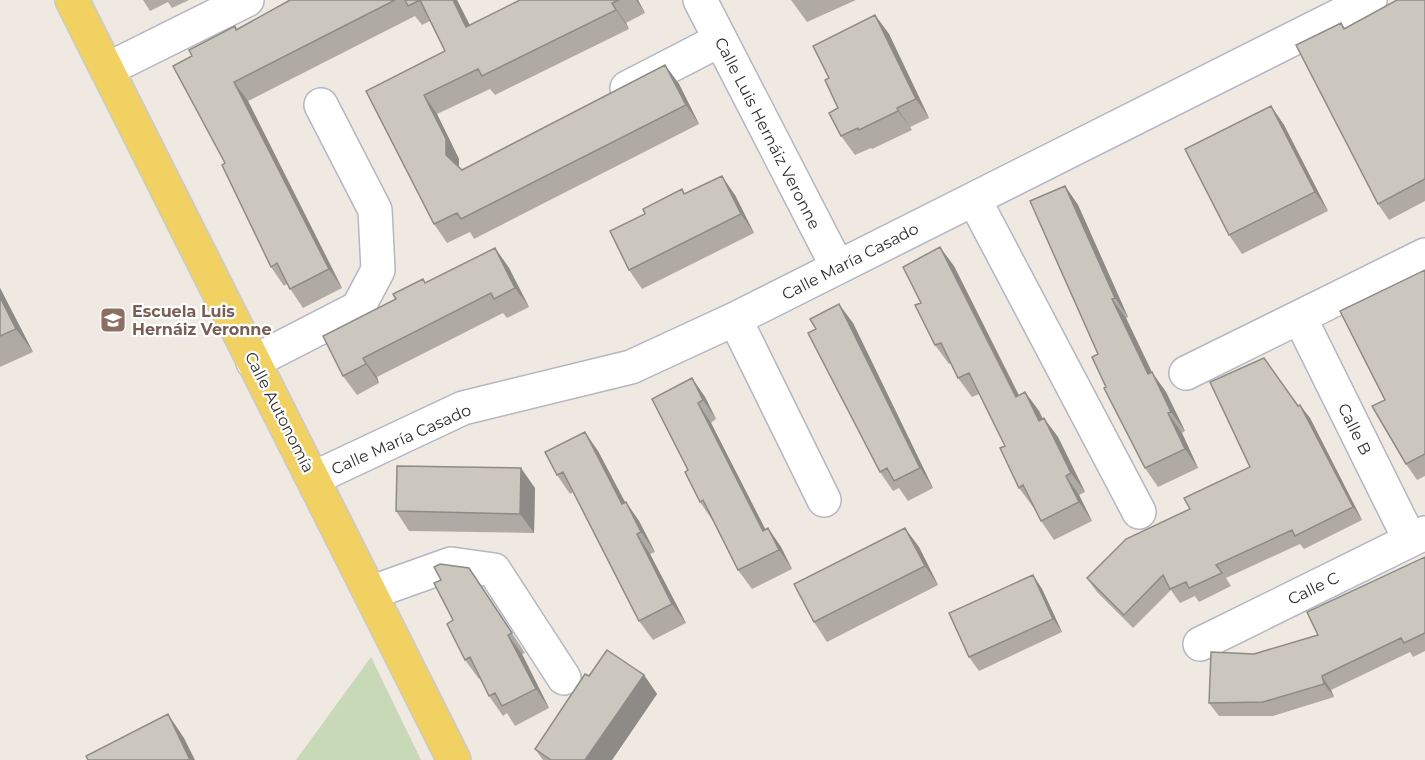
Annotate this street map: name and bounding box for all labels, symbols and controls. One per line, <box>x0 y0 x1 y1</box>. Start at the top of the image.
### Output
street label: Calle Luis Hernáiz Veronne <box>711 34 824 232</box>
street label: Calle María Casado <box>779 219 922 304</box>
place label: Escuela Luis Hernáiz Veronne <box>132 302 271 339</box>
school or university icon: Escuela Luis Hernáiz Veronne <box>98 305 128 335</box>
street label: Calle Autonomía <box>241 349 318 476</box>
street label: Calle María Casado <box>328 400 474 479</box>
street label: Calle B <box>1334 400 1375 458</box>
street label: Calle C <box>1285 568 1342 609</box>

